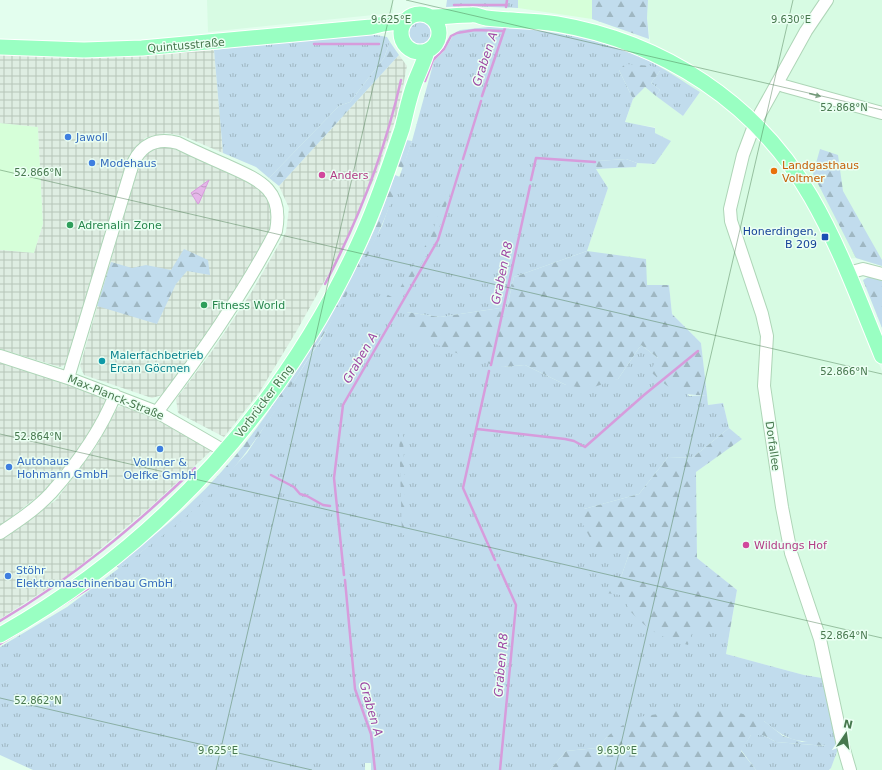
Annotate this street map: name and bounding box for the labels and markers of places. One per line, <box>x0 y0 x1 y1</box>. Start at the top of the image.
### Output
place label: Jawoll <box>75 131 108 144</box>
marker: Jawoll <box>63 132 73 142</box>
place label: Modehaus <box>100 157 157 170</box>
marker: Modehaus <box>87 158 97 168</box>
place label: Landgasthaus Voltmer <box>782 159 859 185</box>
marker: Landgasthaus Voltmer <box>769 166 779 176</box>
place label: Anders <box>330 169 369 182</box>
marker: Anders <box>317 170 327 180</box>
place label: Adrenalin Zone <box>78 219 162 232</box>
marker: Adrenalin Zone <box>65 220 75 230</box>
place label: Honerdingen, B 209 <box>743 225 817 251</box>
marker: Honerdingen, B 209 <box>820 232 830 242</box>
place label: Fitness World <box>212 299 285 312</box>
marker: Fitness World <box>199 300 209 310</box>
place label: Malerfachbetrieb Ercan Göcmen <box>110 349 204 375</box>
marker: Malerfachbetrieb Ercan Göcmen <box>97 356 107 366</box>
marker: Vollmer & Oelfke GmbH <box>155 444 165 454</box>
place label: Autohaus Hohmann GmbH <box>17 455 108 481</box>
place label: Vollmer & Oelfke GmbH <box>123 456 197 482</box>
marker: Autohaus Hohmann GmbH <box>4 462 14 472</box>
place label: Wildungs Hof <box>754 539 828 552</box>
marker: Wildungs Hof <box>741 540 751 550</box>
place label: Stöhr Elektromaschinenbau GmbH <box>16 564 173 590</box>
marker: Stöhr Elektromaschinenbau GmbH <box>3 571 13 581</box>

